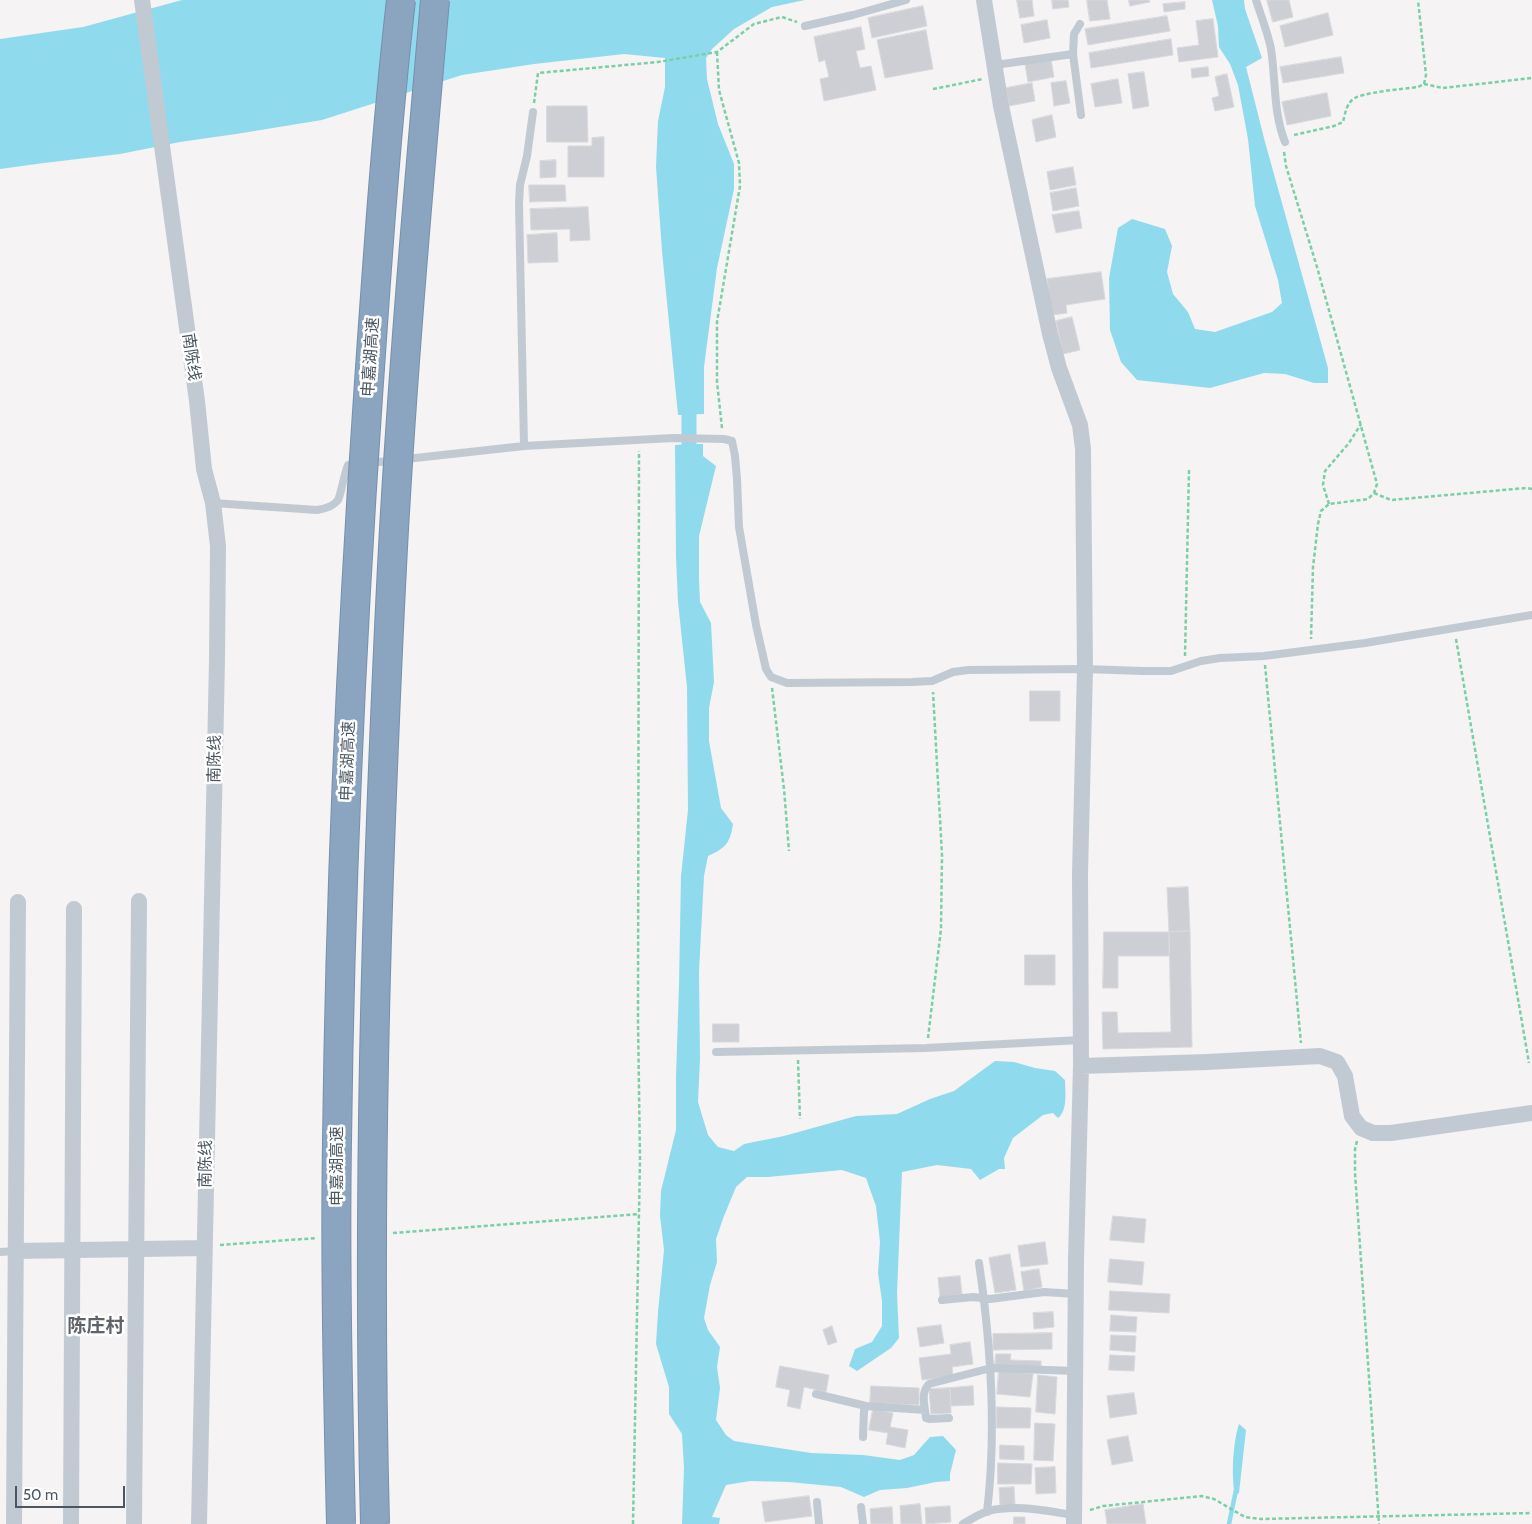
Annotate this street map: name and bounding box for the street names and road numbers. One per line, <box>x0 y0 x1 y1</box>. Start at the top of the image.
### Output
street label: 申嘉湖高速 <box>359 316 383 398</box>
street label: 南陈线 <box>178 332 204 382</box>
street label: 申嘉湖高速 <box>337 721 359 801</box>
street label: 南陈线 <box>205 735 225 783</box>
street label: 申嘉湖高速 <box>327 1126 347 1206</box>
street label: 南陈线 <box>196 1140 216 1188</box>

